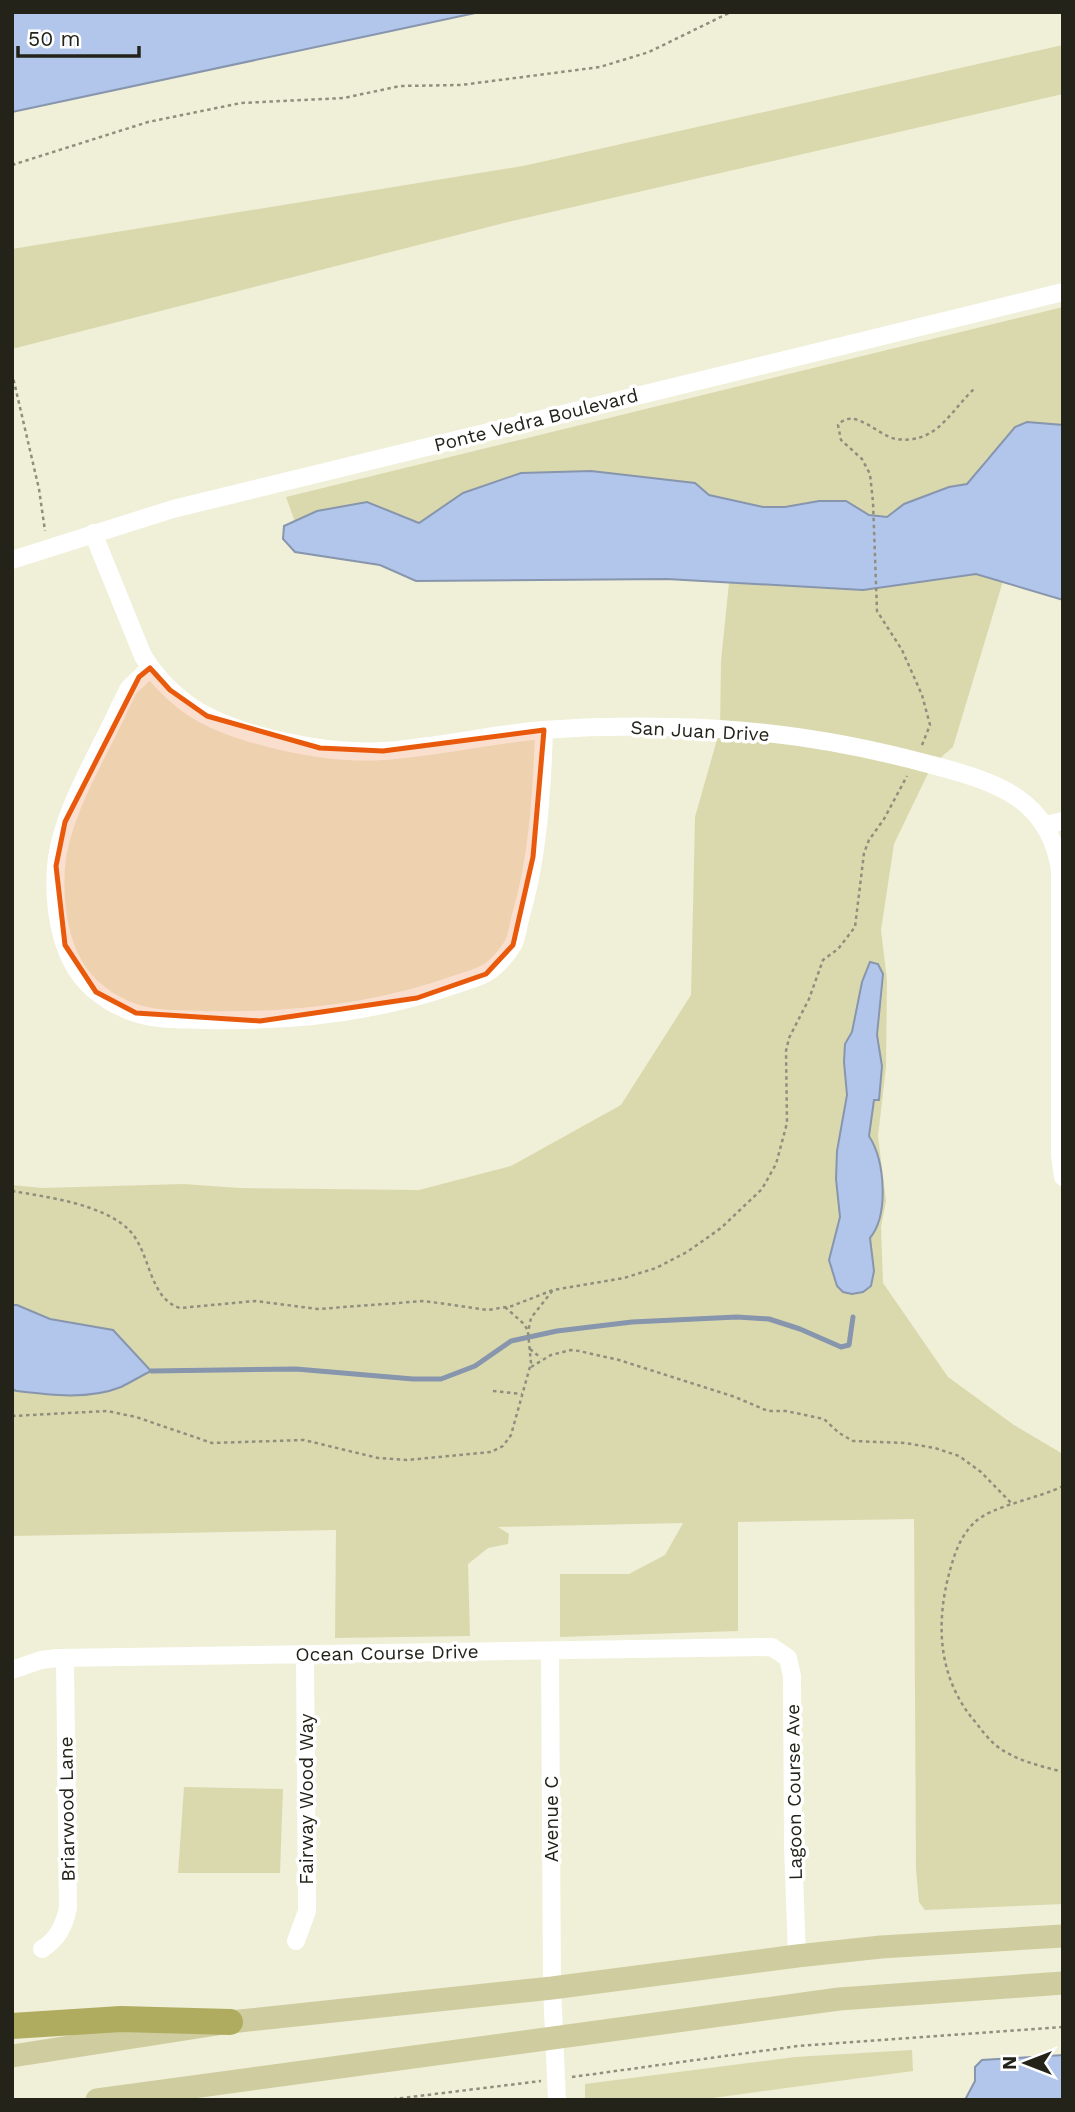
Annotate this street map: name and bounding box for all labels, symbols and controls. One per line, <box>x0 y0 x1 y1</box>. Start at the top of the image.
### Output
scale bar <box>18 14 138 58</box>
text: 50 m <box>28 26 80 51</box>
street label: Ponte Vedra Boulevard <box>432 383 640 457</box>
street label: San Juan Drive <box>630 716 770 746</box>
street label: Ocean Course Drive <box>295 1640 479 1666</box>
street label: Lagoon Course Ave <box>781 1704 807 1880</box>
street label: Fairway Wood Way <box>295 1713 318 1885</box>
street label: Briarwood Lane <box>54 1736 80 1882</box>
street label: Avenue C <box>540 1776 563 1862</box>
north arrow <box>991 2028 1061 2098</box>
text: N <box>998 2056 1021 2070</box>

